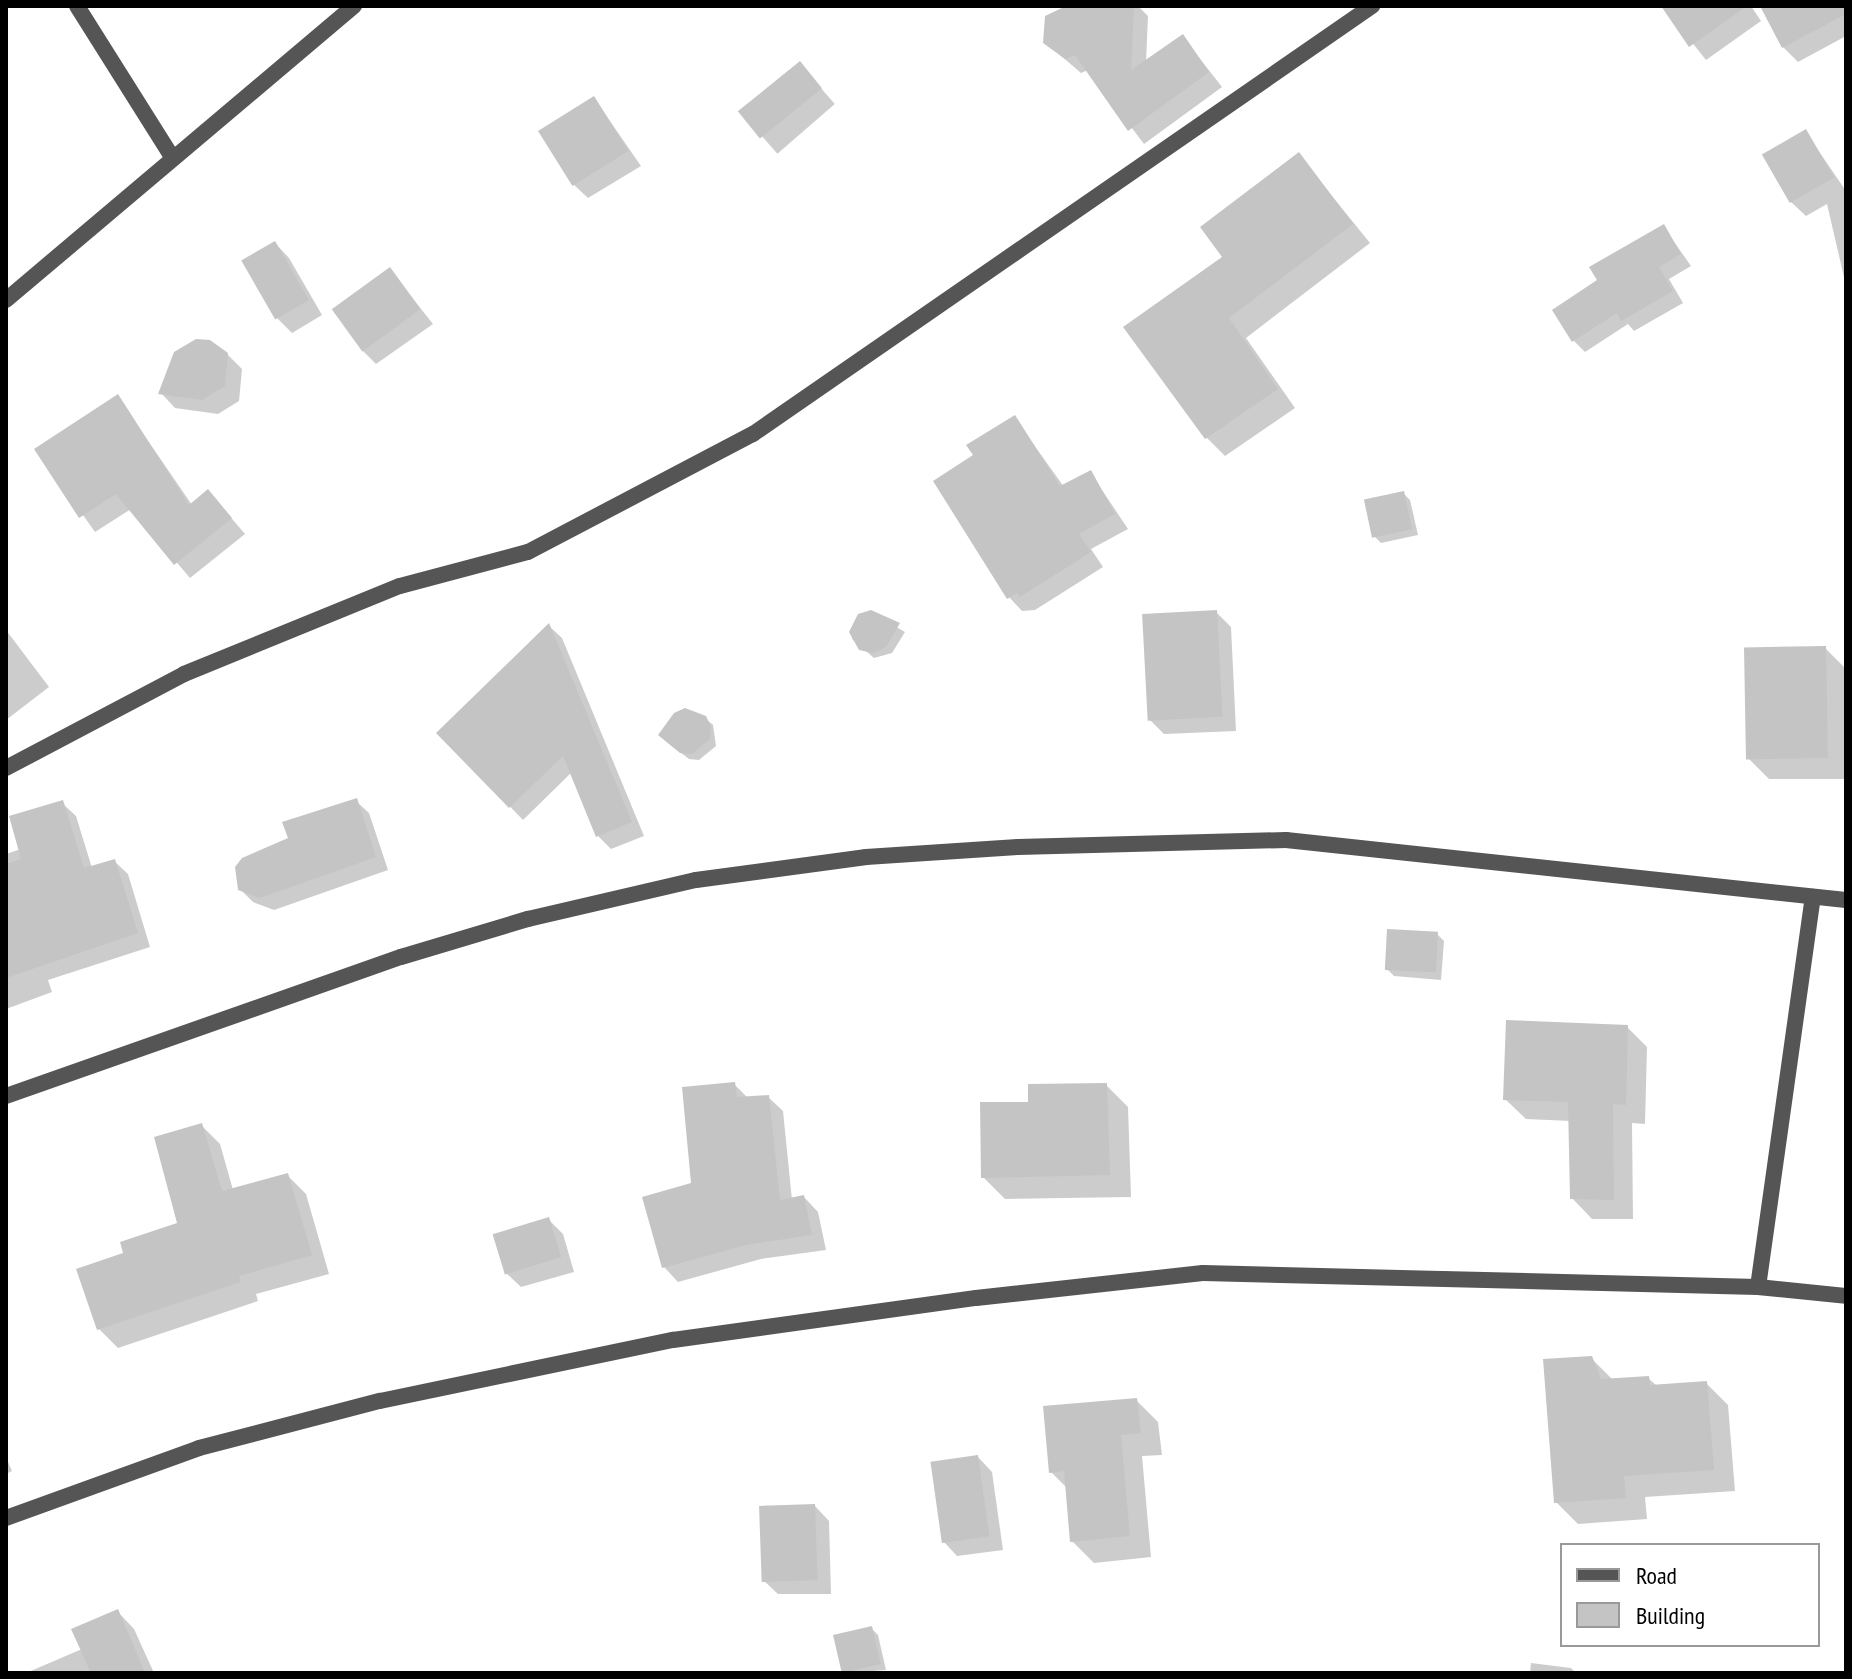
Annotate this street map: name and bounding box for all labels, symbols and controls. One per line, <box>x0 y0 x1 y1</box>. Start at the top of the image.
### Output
legend <box>1560 1543 1820 1647</box>
text: Road <box>1636 1560 1677 1591</box>
text: Building <box>1636 1600 1705 1631</box>

